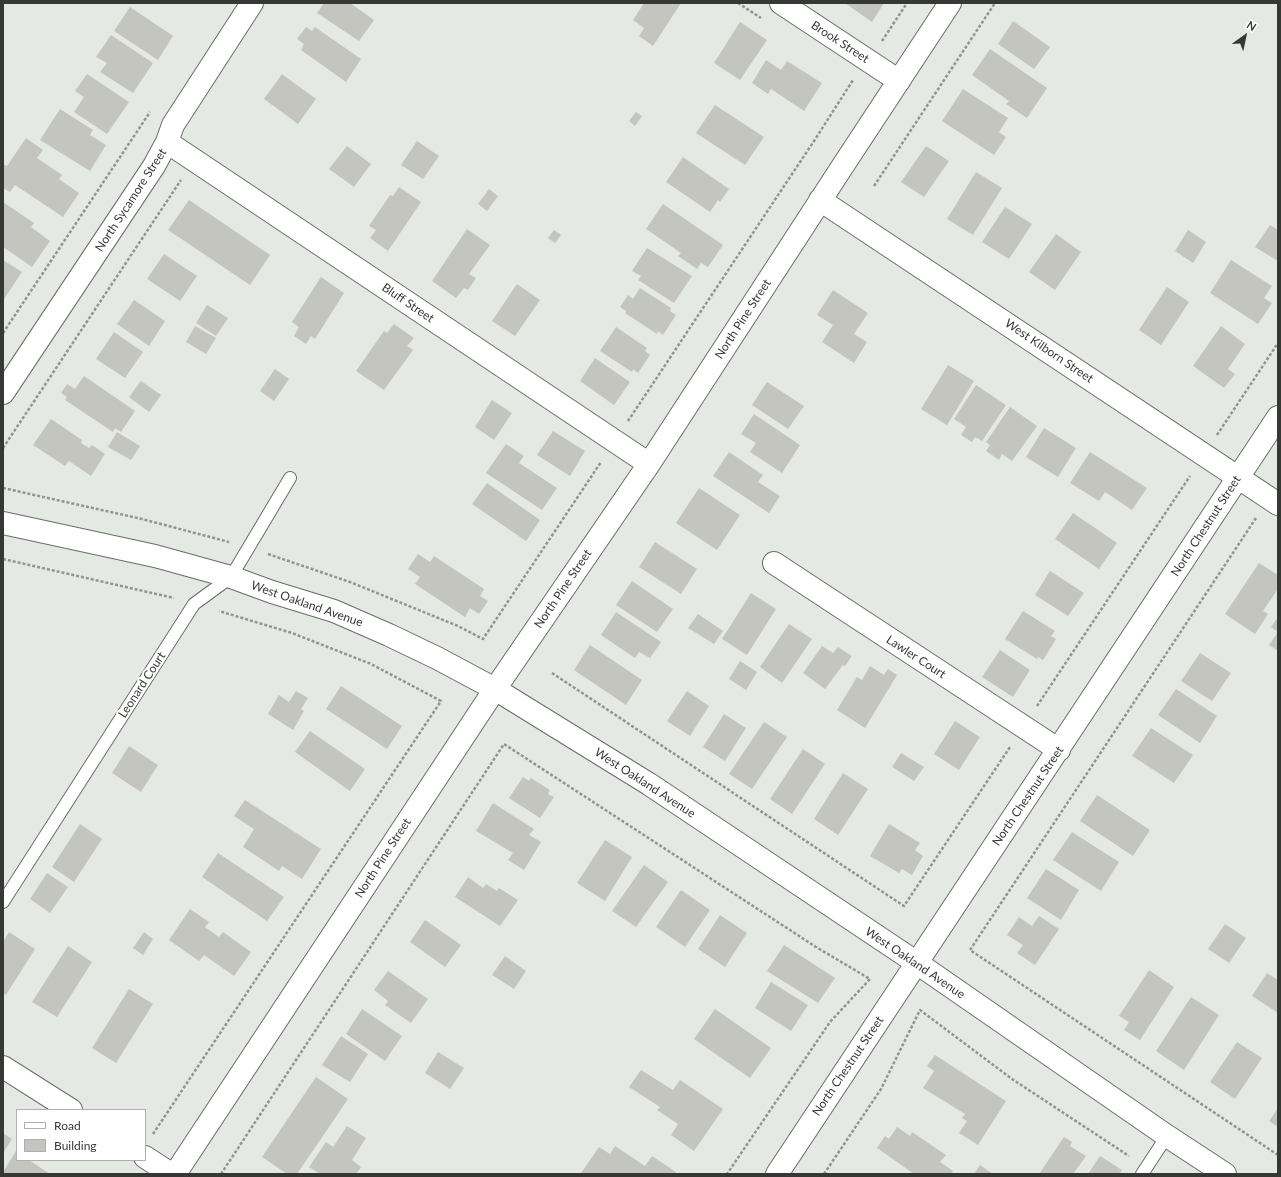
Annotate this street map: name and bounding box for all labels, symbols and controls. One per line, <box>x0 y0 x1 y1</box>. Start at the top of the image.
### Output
north arrow <box>1225 16 1265 56</box>
street label: Brook Street <box>808 18 872 66</box>
text: N <box>1245 18 1259 33</box>
street label: North Sycamore Street <box>92 146 170 254</box>
street label: North Pine Street <box>712 277 774 361</box>
street label: Bluff Street <box>379 280 437 326</box>
street label: West Kilborn Street <box>1002 316 1096 386</box>
street label: North Chestnut Street <box>1168 473 1244 579</box>
street label: North Pine Street <box>531 547 595 631</box>
street label: West Oakland Avenue <box>249 578 365 630</box>
street label: Lawler Court <box>883 632 949 682</box>
street label: Leonard Court <box>115 649 169 721</box>
street label: North Chestnut Street <box>989 743 1067 849</box>
street label: West Oakland Avenue <box>592 745 698 821</box>
street label: North Pine Street <box>352 816 414 900</box>
street label: West Oakland Avenue <box>862 924 968 1002</box>
street label: North Chestnut Street <box>809 1013 887 1119</box>
legend <box>16 1109 146 1161</box>
text: Road <box>54 1118 81 1133</box>
text: Building <box>54 1138 97 1153</box>

